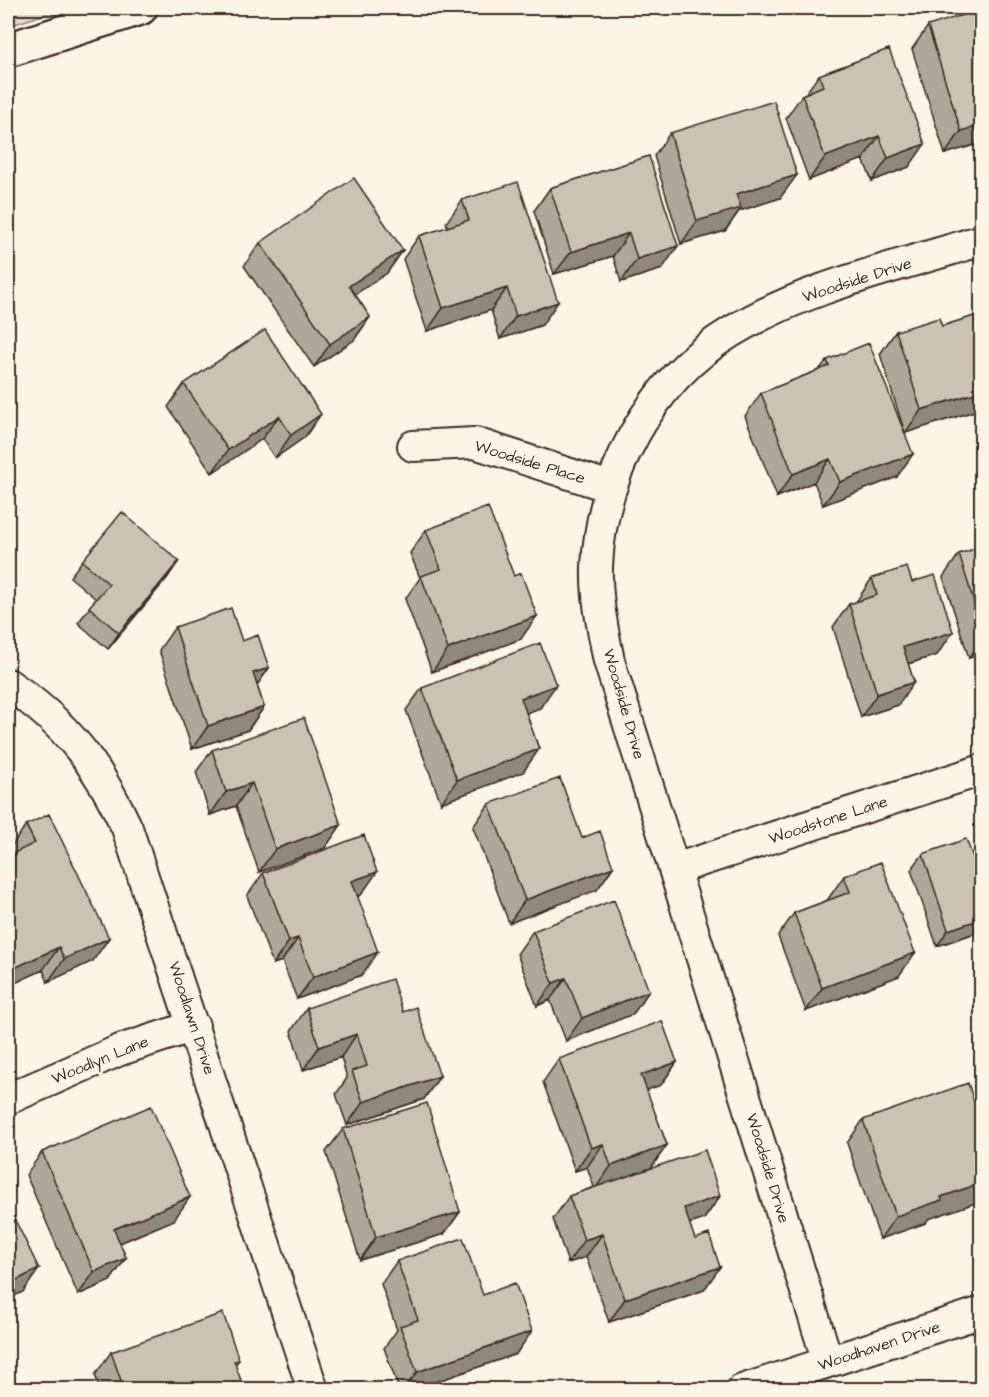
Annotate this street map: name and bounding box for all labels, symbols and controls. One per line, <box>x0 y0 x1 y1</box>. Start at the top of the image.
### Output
street label: Woodside Drive <box>800 252 915 308</box>
street label: Woodside Place <box>472 435 588 489</box>
street label: Woodside Drive <box>598 646 650 762</box>
street label: Woodstone Lane <box>766 790 891 850</box>
street label: Woodlawn Drive <box>163 959 221 1078</box>
street label: Woodlyn Lane <box>48 1030 152 1090</box>
street label: Woodside Drive <box>741 1110 795 1226</box>
street label: Woodhaven Drive <box>815 1316 943 1376</box>

